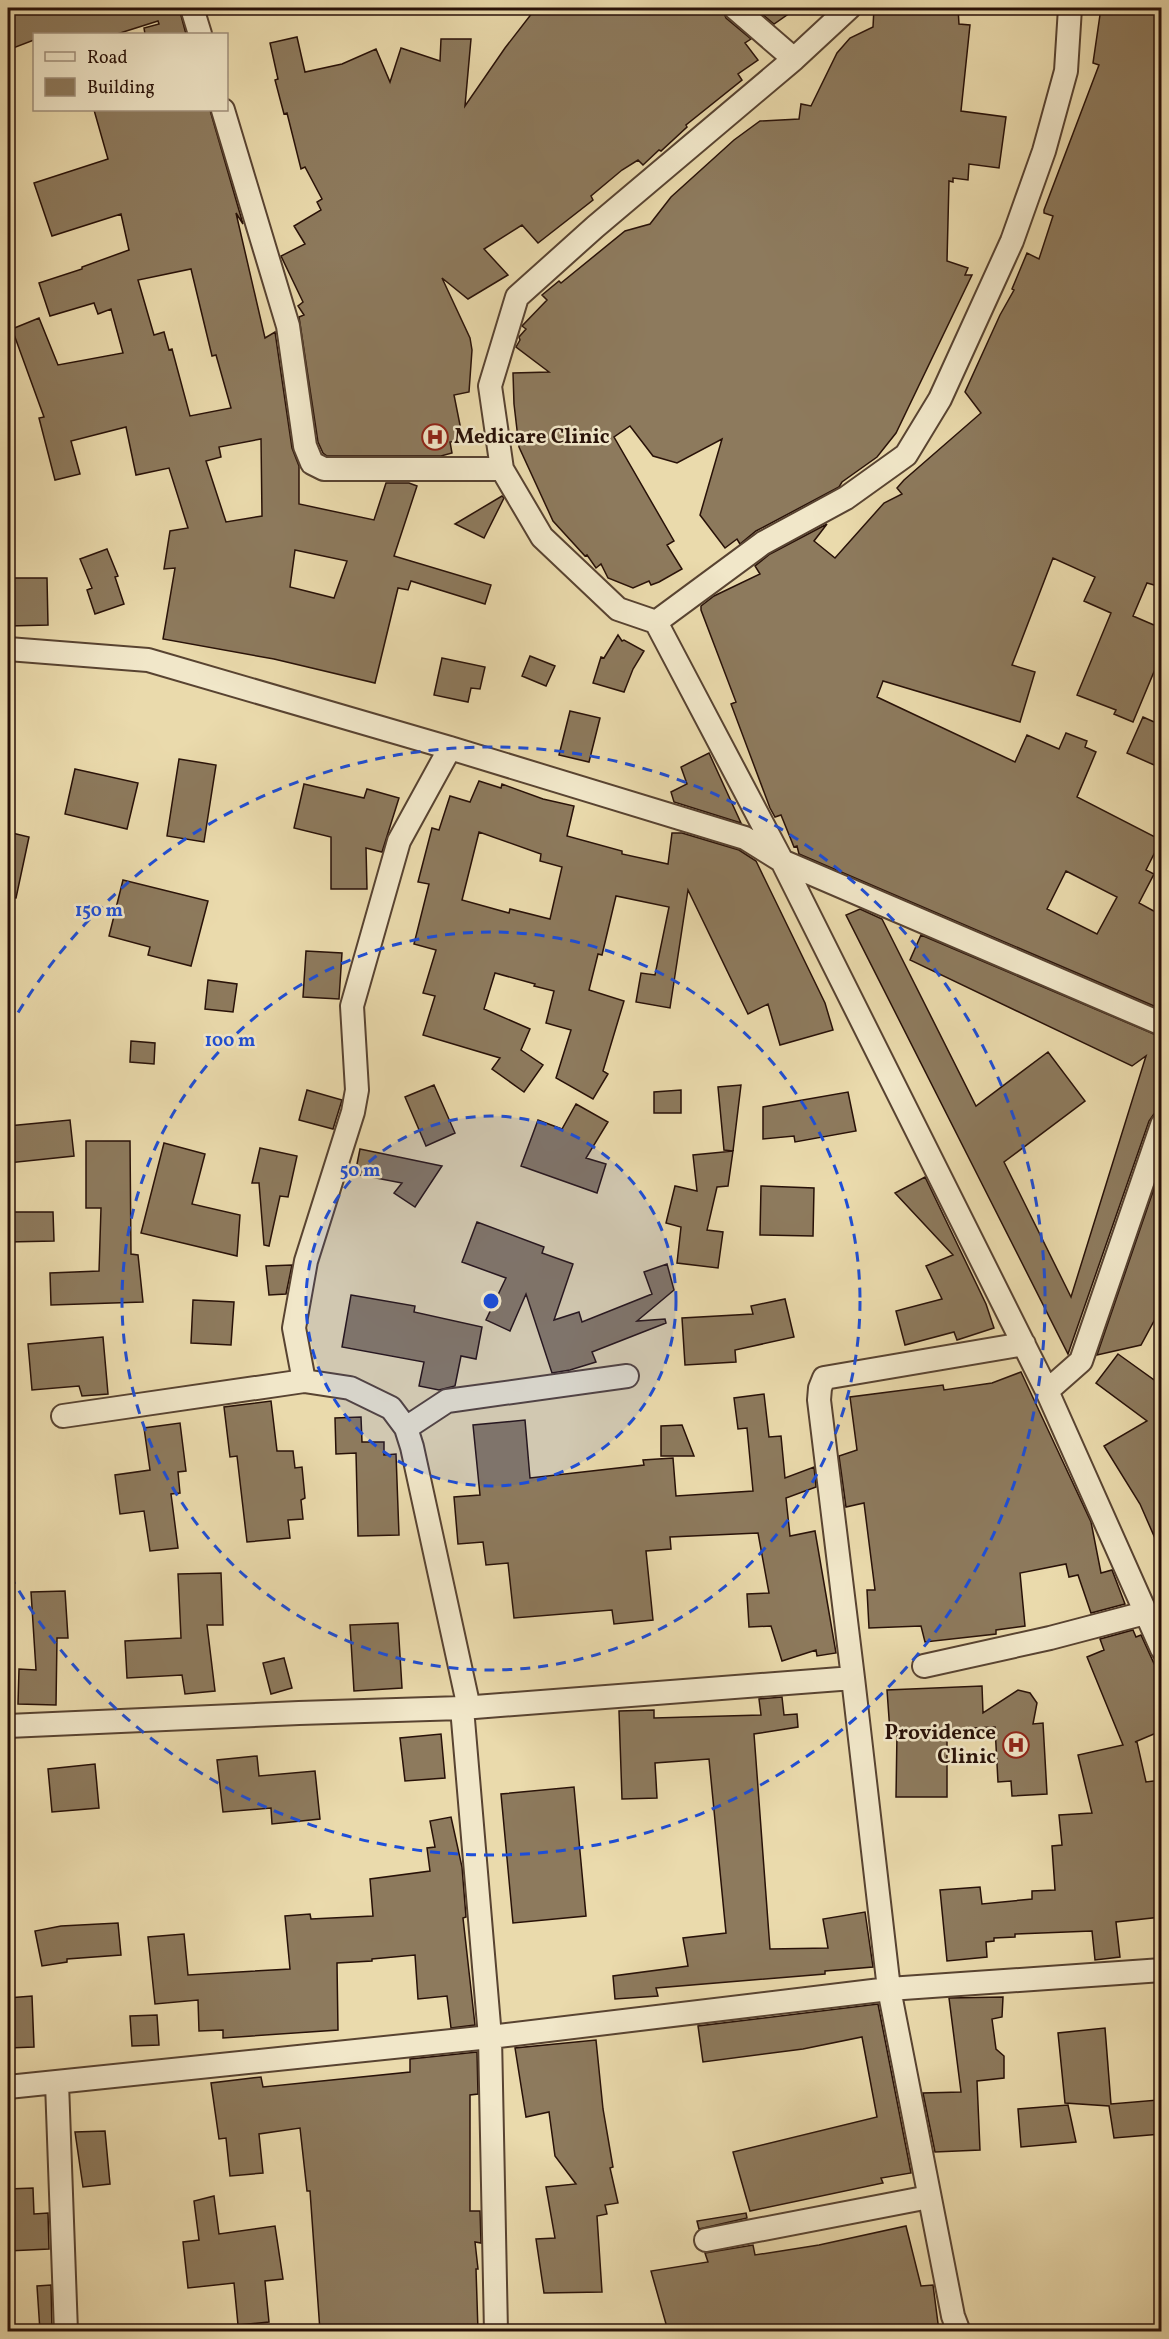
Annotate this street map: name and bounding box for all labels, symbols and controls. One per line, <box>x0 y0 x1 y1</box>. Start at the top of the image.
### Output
legend <box>33 33 228 111</box>
text: Road <box>87 46 128 71</box>
text: Building <box>87 76 155 101</box>
hospital icon: Medicare Clinic <box>420 422 450 452</box>
place label: Medicare Clinic <box>454 423 610 452</box>
text: 150 m <box>75 899 123 924</box>
text: 100 m <box>205 1029 255 1054</box>
text: 50 m <box>340 1159 380 1184</box>
centre of rings <box>481 1291 501 1311</box>
place label: Providence Clinic <box>885 1719 996 1772</box>
hospital icon: Providence Clinic <box>1001 1730 1031 1760</box>

